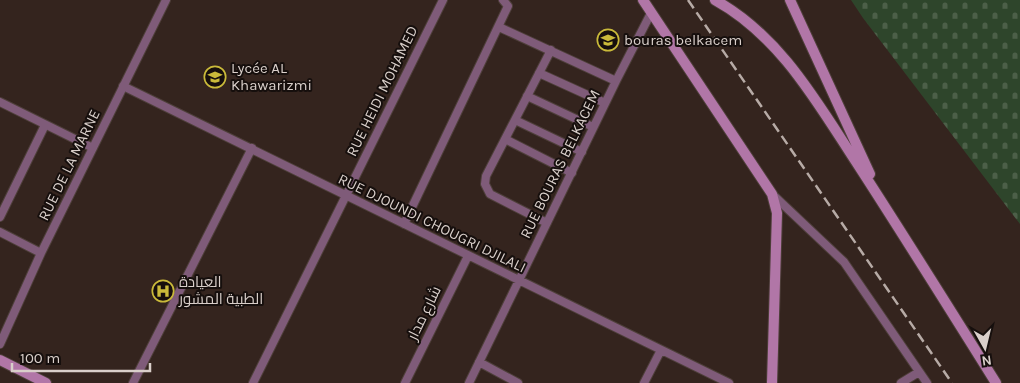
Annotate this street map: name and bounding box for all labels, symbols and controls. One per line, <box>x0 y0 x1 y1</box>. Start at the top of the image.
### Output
street label: RUE HEIDI MOHAMED <box>342 23 422 159</box>
school or university icon: bouras belkacem <box>596 28 620 52</box>
place label: bouras belkacem <box>624 31 742 49</box>
place label: Lycée AL Khawarizmi <box>231 59 312 94</box>
school or university icon: Lycée AL Khawarizmi <box>203 65 227 89</box>
street label: RUE BOURAS BELKACEM <box>516 87 604 241</box>
street label: RUE DE LA MARNE <box>34 107 104 223</box>
street label: RUE DJOUNDI CHOUGRI DJILALI <box>335 170 529 276</box>
place label: العيادة الطبية المشور <box>178 273 263 308</box>
hospital icon: العيادة الطبية المشور <box>151 279 175 303</box>
street label: شارع مدار <box>403 283 447 345</box>
north arrow <box>960 323 1010 373</box>
scale bar <box>12 340 150 372</box>
text: 100 m <box>20 349 60 367</box>
text: N <box>981 351 993 369</box>

